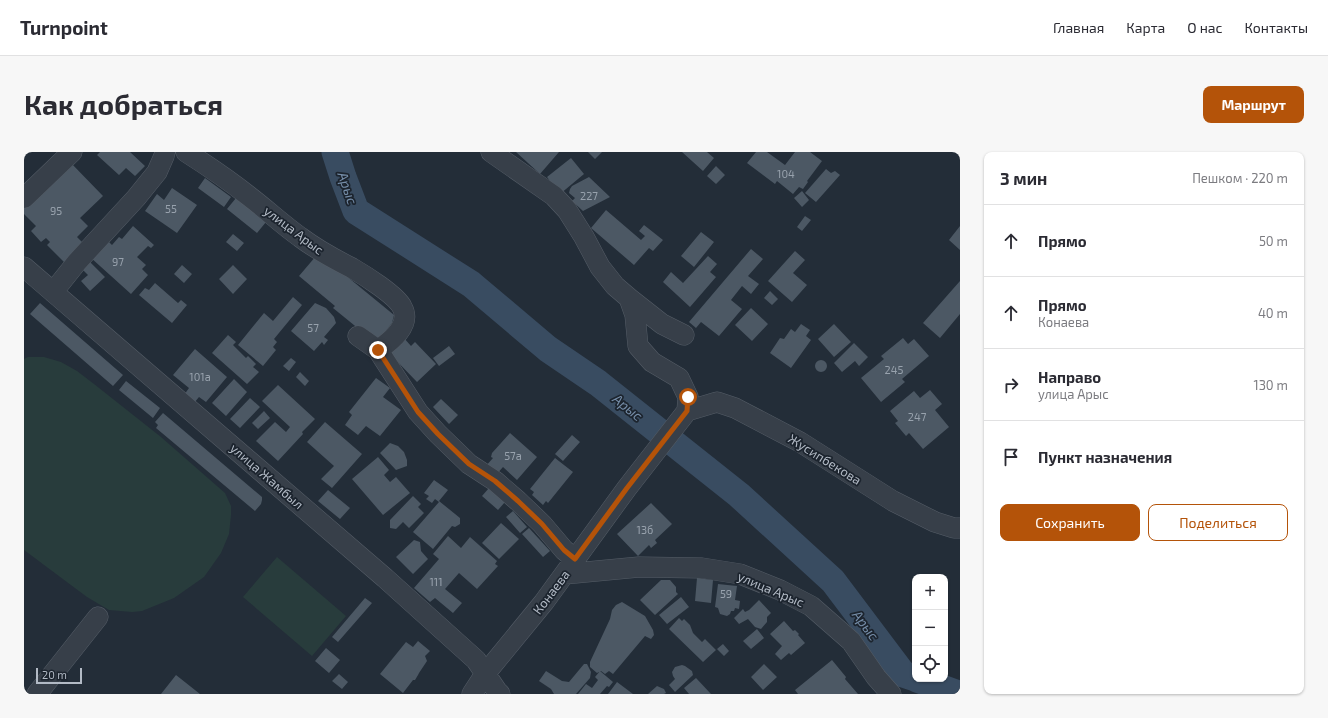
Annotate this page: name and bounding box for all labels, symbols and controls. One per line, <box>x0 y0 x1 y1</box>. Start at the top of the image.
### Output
text: Turnpoint <box>20 16 108 39</box>
text: Главная <box>1053 19 1104 36</box>
text: Карта <box>1126 19 1165 36</box>
text: О нас <box>1187 19 1223 36</box>
text: Контакты <box>1245 19 1308 36</box>
button: Маршрут <box>1203 86 1304 123</box>
text: Как добраться <box>24 87 223 121</box>
house number: 104 <box>777 167 795 180</box>
water label: Арыс <box>334 168 362 207</box>
text: 3 мин <box>1000 168 1047 188</box>
text: Пешком · 220 m <box>1192 170 1288 186</box>
house number: 227 <box>580 189 598 202</box>
house number: 55 <box>165 202 177 215</box>
street label: улица Арыс <box>261 202 327 258</box>
house number: 95 <box>50 204 62 217</box>
icon: ahead <box>1000 230 1022 252</box>
text: Прямо <box>1038 232 1087 250</box>
text: 50 m <box>1259 233 1288 249</box>
house number: 97 <box>112 255 124 268</box>
text: Прямо <box>1038 296 1087 314</box>
icon: ahead <box>1000 302 1022 324</box>
text: 40 m <box>1258 305 1288 321</box>
text: Конаева <box>1038 314 1089 330</box>
house number: 57 <box>307 321 319 334</box>
route end <box>369 341 387 359</box>
house number: 245 <box>885 363 904 376</box>
text: Направо <box>1038 368 1101 386</box>
house number: 101а <box>189 370 211 383</box>
icon: right <box>1000 374 1022 396</box>
text: 130 m <box>1253 377 1288 393</box>
text: улица Арыс <box>1038 386 1109 402</box>
route start <box>679 388 697 406</box>
water label: Арыс <box>609 389 647 424</box>
house number: 247 <box>908 410 927 423</box>
street label: Жусипбекова <box>785 430 865 488</box>
street label: улица Жамбыл <box>227 440 307 512</box>
icon: arrive <box>1000 446 1022 468</box>
text: Пункт назначения <box>1038 448 1172 466</box>
house number: 57а <box>504 449 522 462</box>
button: Сохранить <box>1000 504 1140 541</box>
button: Поделиться <box>1148 504 1288 541</box>
house number: 13б <box>637 523 653 536</box>
street label: Конаева <box>529 567 573 617</box>
street label: улица Арыс <box>735 568 807 610</box>
map controls <box>912 574 948 682</box>
button: + <box>912 574 948 610</box>
house number: 111 <box>429 575 443 588</box>
house number: 59 <box>720 587 732 600</box>
water label: Арыс <box>849 606 883 644</box>
button: − <box>912 610 948 646</box>
button: locate <box>912 646 948 682</box>
scale bar <box>36 666 82 685</box>
text: 20 m <box>42 668 67 681</box>

